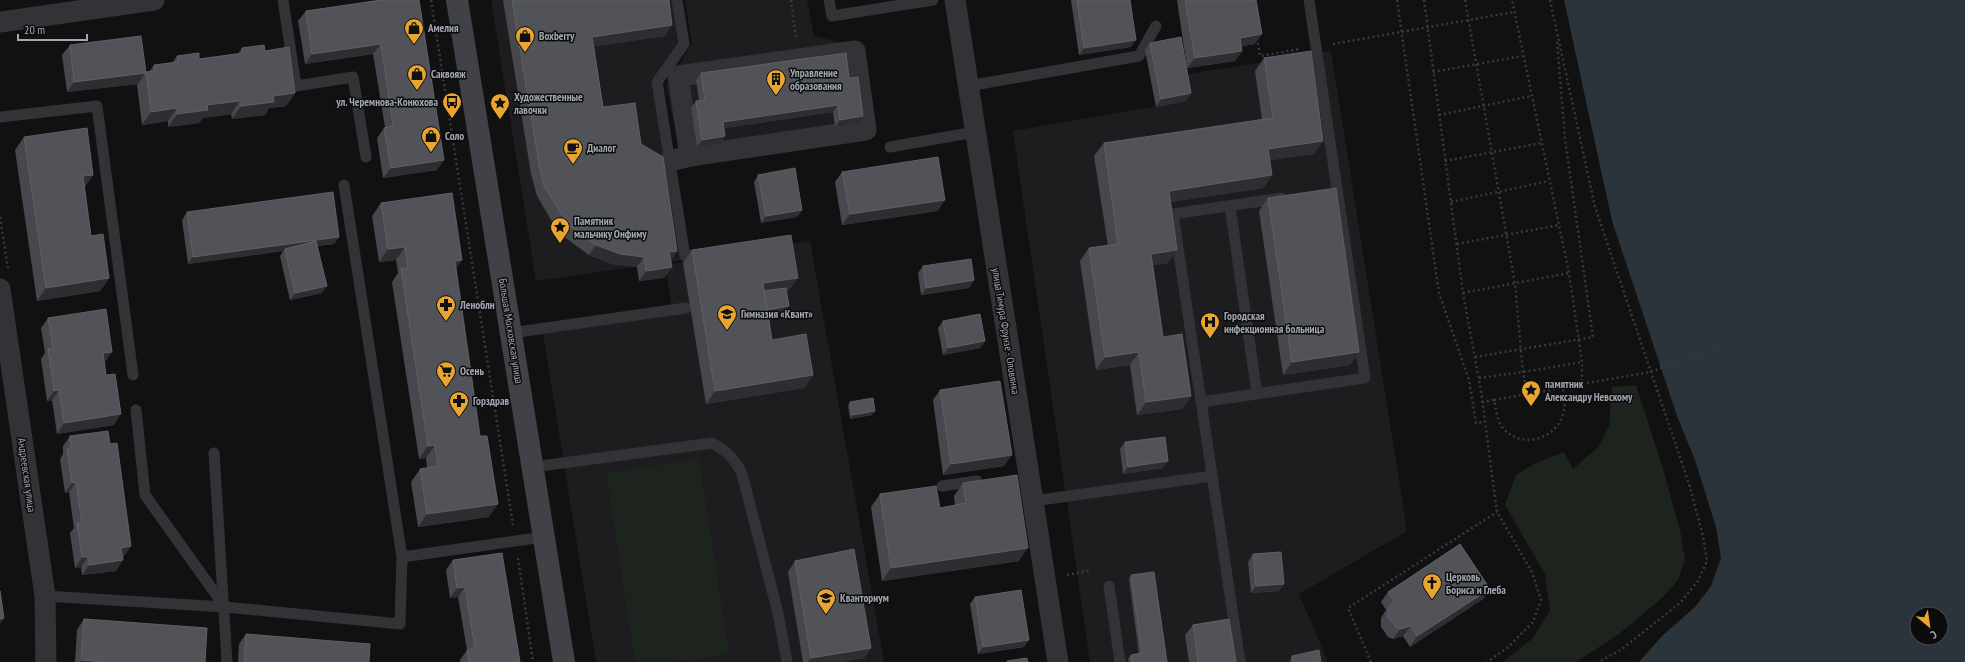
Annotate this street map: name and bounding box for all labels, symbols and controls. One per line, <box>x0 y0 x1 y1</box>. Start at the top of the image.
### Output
scale bar <box>18 16 87 42</box>
shop icon: Амелия <box>403 17 425 45</box>
place label: Амелия <box>427 21 459 35</box>
text: 20 m <box>24 22 45 37</box>
shop icon: Boxberry <box>514 25 536 53</box>
place label: Boxberry <box>539 29 575 43</box>
shop icon: Саквояж <box>406 63 428 91</box>
place label: Управление образования <box>789 66 842 93</box>
place label: Саквояж <box>431 67 466 81</box>
building icon: Управление образования <box>765 68 787 96</box>
place label: Художественные лавочки <box>513 90 583 117</box>
bus stop icon: ул. Черемнова-Конюхова <box>441 91 463 119</box>
place icon: Художественные лавочки <box>489 92 511 120</box>
place label: ул. Черемнова-Конюхова <box>335 95 438 109</box>
shop icon: Соло <box>420 125 442 153</box>
place label: Соло <box>445 129 464 143</box>
cafe icon: Диалог <box>562 137 584 165</box>
place label: Диалог <box>587 141 616 155</box>
place label: Памятник мальчику Онфиму <box>574 214 647 241</box>
place icon: Памятник мальчику Онфиму <box>549 216 571 244</box>
street label: улица Тимура Фрунзе - Оловянка <box>989 267 1023 395</box>
street label: Большая Московская улица <box>496 277 526 385</box>
pharmacy icon: Леноблн <box>435 294 457 322</box>
place label: Леноблн <box>459 298 495 312</box>
school or university icon: Гимназия «Квант» <box>716 303 738 331</box>
place label: Гимназия «Квант» <box>741 307 813 321</box>
place label: Городская инфекционная больница <box>1224 309 1325 336</box>
hospital icon: Городская инфекционная больница <box>1199 311 1221 339</box>
supermarket icon: Осень <box>435 360 457 388</box>
place label: Осень <box>460 364 484 378</box>
place label: памятник Александру Невскому <box>1544 377 1633 404</box>
place icon: памятник Александру Невскому <box>1520 379 1542 407</box>
pharmacy icon: Горздрав <box>448 390 470 418</box>
place label: Горздрав <box>473 394 509 408</box>
street label: Андреевская улица <box>15 437 39 513</box>
place label: Церковь Бориса и Глеба <box>1446 570 1506 597</box>
church icon: Церковь Бориса и Глеба <box>1421 572 1443 600</box>
school or university icon: Кванториум <box>815 587 837 615</box>
place label: Кванториум <box>840 591 889 605</box>
north arrow <box>1909 606 1949 646</box>
text: С <box>1928 627 1939 642</box>

